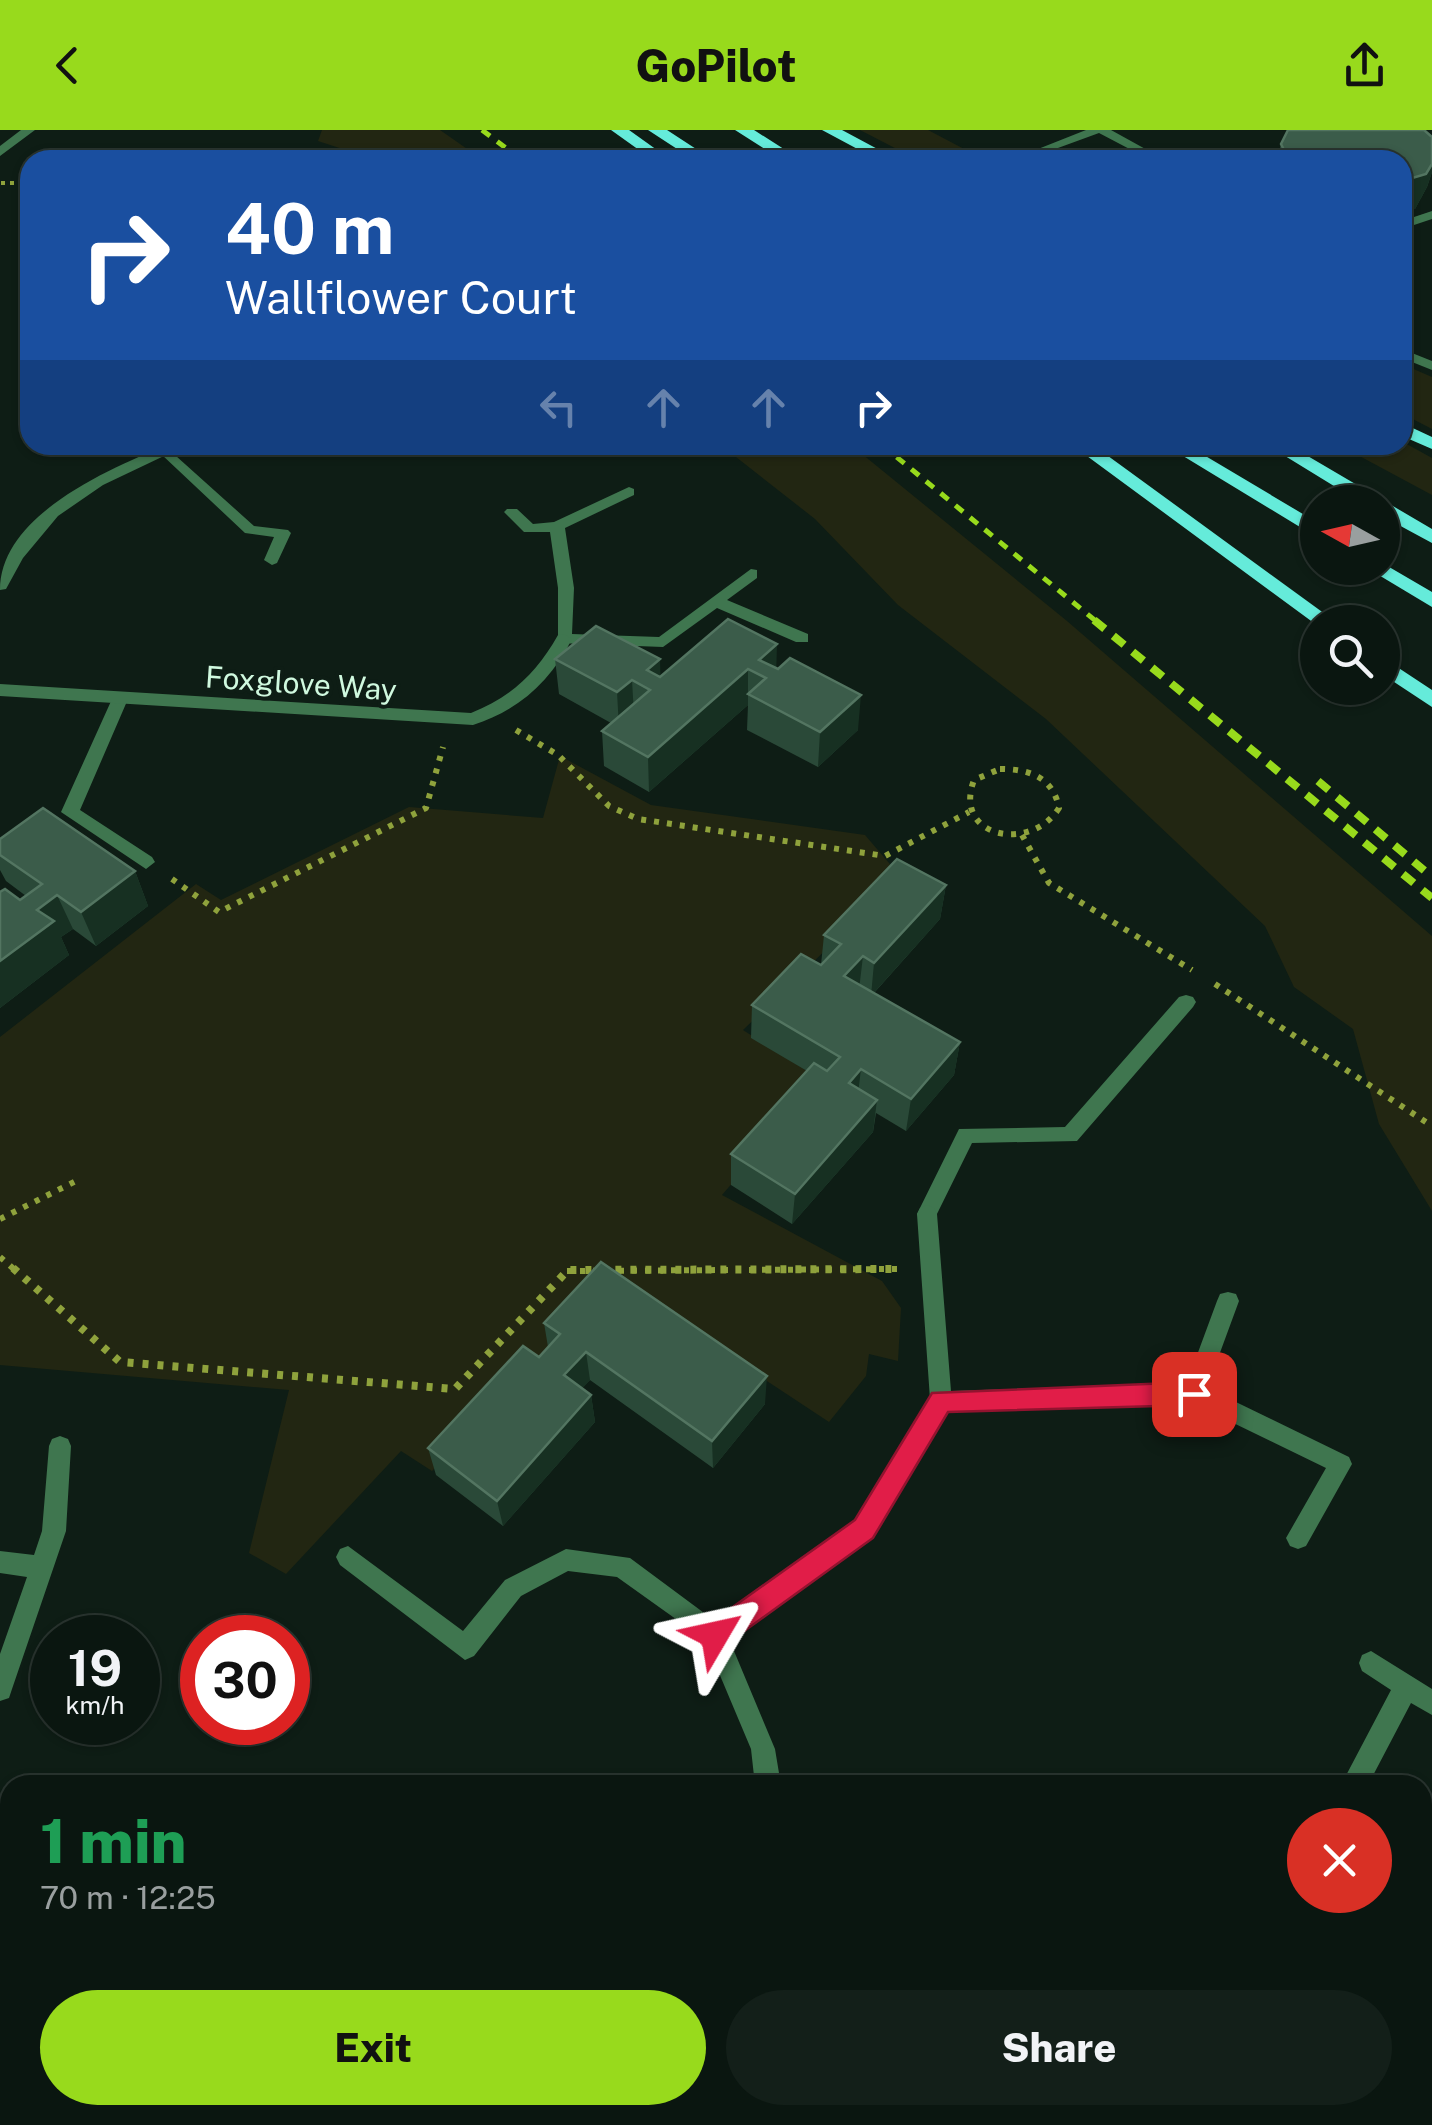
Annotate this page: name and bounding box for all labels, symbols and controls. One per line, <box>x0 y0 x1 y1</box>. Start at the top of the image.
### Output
icon: back <box>40 38 95 93</box>
icon: share <box>1337 38 1392 93</box>
text: GoPilot <box>636 39 796 92</box>
text: 40 m <box>225 187 395 270</box>
icon: right <box>60 190 190 320</box>
text: Wallflower Court <box>225 271 577 324</box>
icon: left <box>531 380 586 435</box>
icon: ahead <box>636 380 691 435</box>
icon: ahead <box>741 380 796 435</box>
icon: right <box>846 380 901 435</box>
north arrow <box>1300 485 1400 585</box>
map controls <box>1300 485 1400 705</box>
button: search <box>1300 605 1400 705</box>
street label: Foxglove Way <box>204 658 398 708</box>
pin <box>1152 1352 1237 1437</box>
icon: arrive <box>1167 1367 1222 1422</box>
position arrow <box>663 1583 767 1687</box>
speed limit sign: 30 <box>180 1615 310 1745</box>
text: 19 <box>68 1638 122 1697</box>
text: km/h <box>66 1690 124 1720</box>
text: 1 min <box>40 1806 187 1877</box>
button: close <box>1287 1808 1392 1913</box>
text: 70 m · 12:25 <box>40 1879 216 1916</box>
button: Exit <box>40 1990 706 2105</box>
button: Share <box>726 1990 1392 2105</box>

